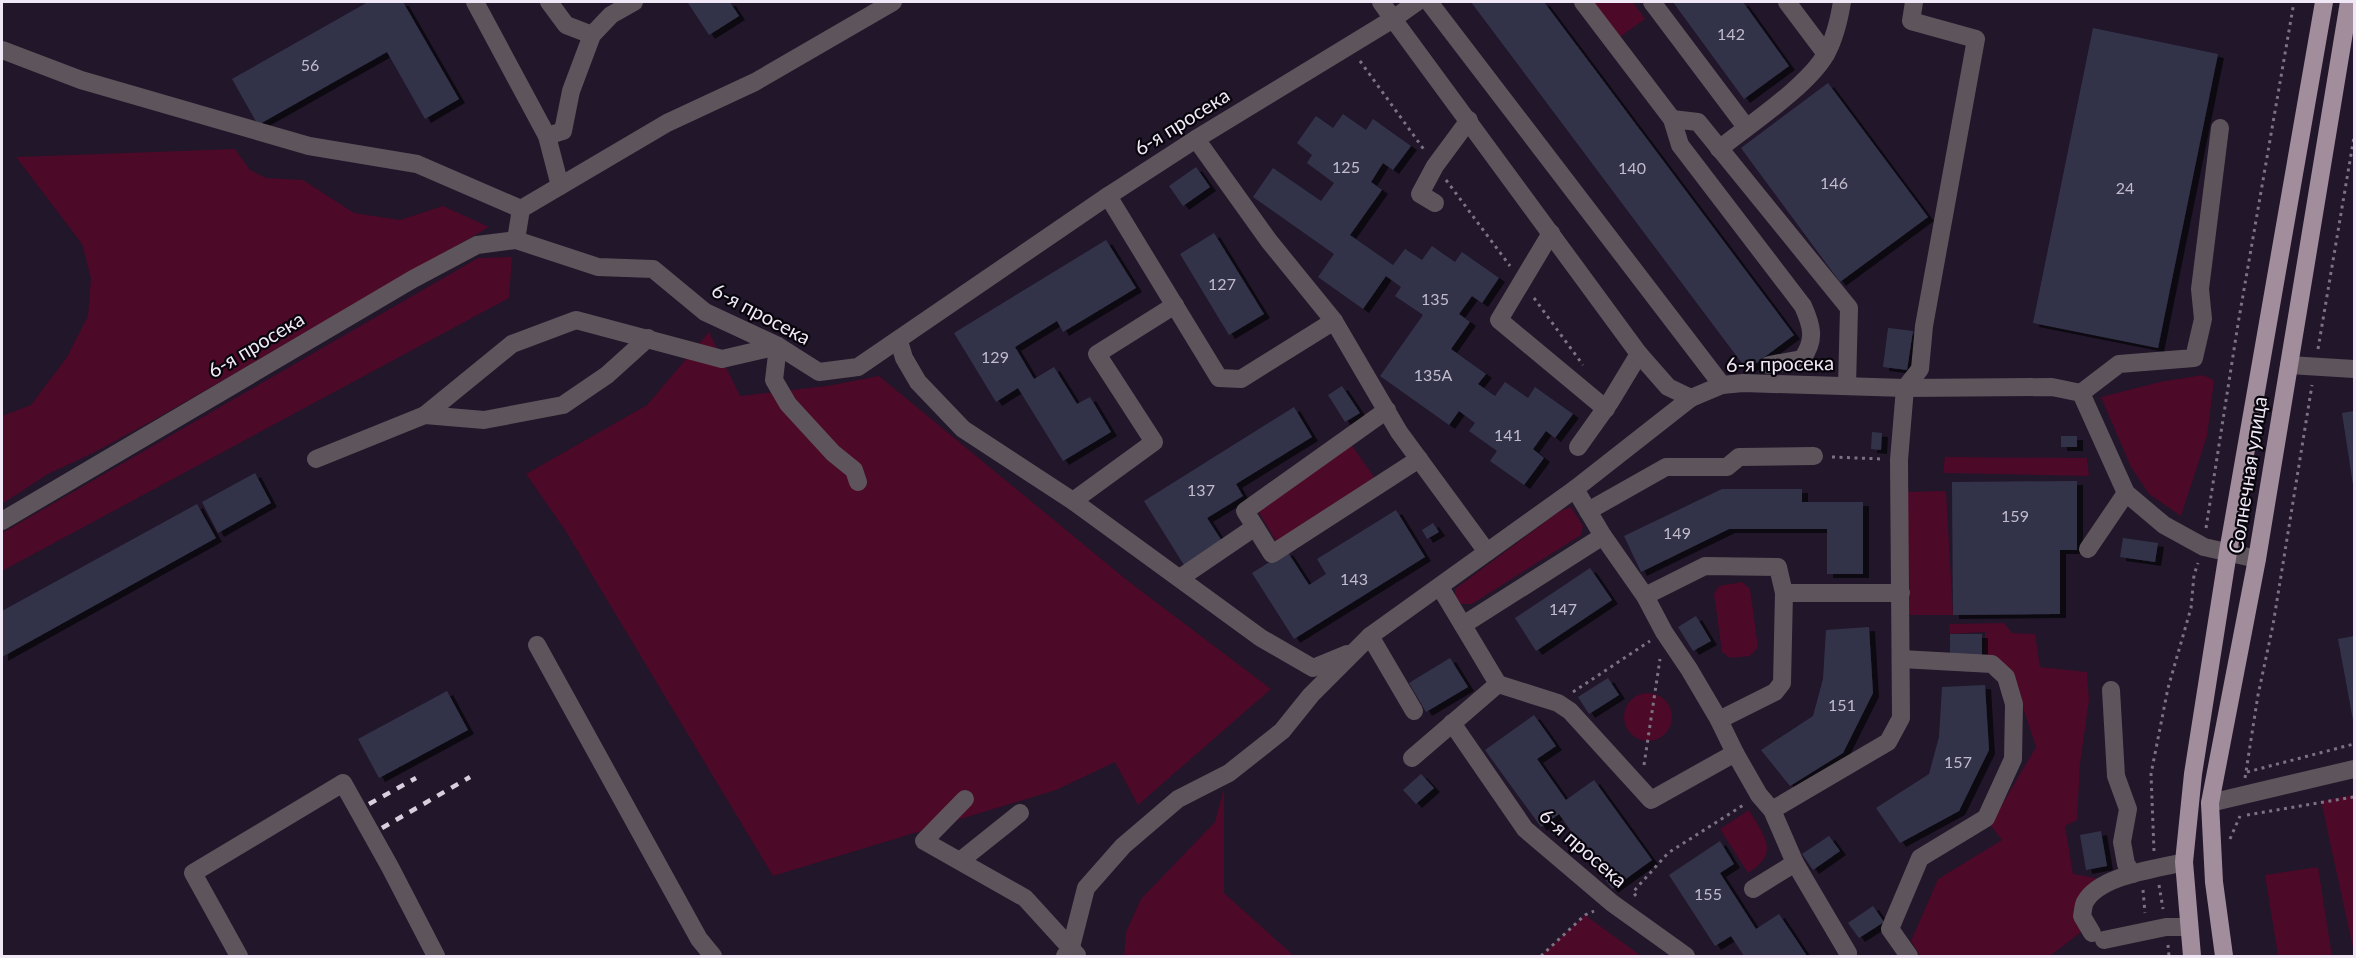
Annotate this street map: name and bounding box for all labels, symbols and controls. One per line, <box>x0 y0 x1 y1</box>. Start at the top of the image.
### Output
house number: 142 <box>1717 24 1745 43</box>
house number: 56 <box>301 55 319 74</box>
street label: 6-я просека <box>1129 82 1234 160</box>
house number: 125 <box>1332 157 1360 176</box>
house number: 140 <box>1618 158 1646 177</box>
house number: 146 <box>1820 173 1848 192</box>
house number: 24 <box>2116 178 2134 197</box>
house number: 127 <box>1208 274 1236 293</box>
street label: 6-я просека <box>708 277 815 349</box>
house number: 135 <box>1421 289 1449 308</box>
street label: 6-я просека <box>203 306 308 382</box>
house number: 129 <box>981 347 1009 366</box>
street label: 6-я просека <box>1726 350 1834 376</box>
house number: 135А <box>1414 365 1453 384</box>
street label: Солнечная улица <box>2223 395 2271 555</box>
house number: 141 <box>1494 425 1522 444</box>
house number: 137 <box>1187 480 1215 499</box>
house number: 159 <box>2001 506 2029 525</box>
house number: 149 <box>1663 523 1691 542</box>
house number: 143 <box>1340 569 1368 588</box>
house number: 147 <box>1549 599 1577 618</box>
house number: 151 <box>1828 695 1856 714</box>
house number: 157 <box>1944 752 1972 771</box>
street label: 6-я просека <box>1535 803 1632 892</box>
house number: 155 <box>1694 884 1722 903</box>

